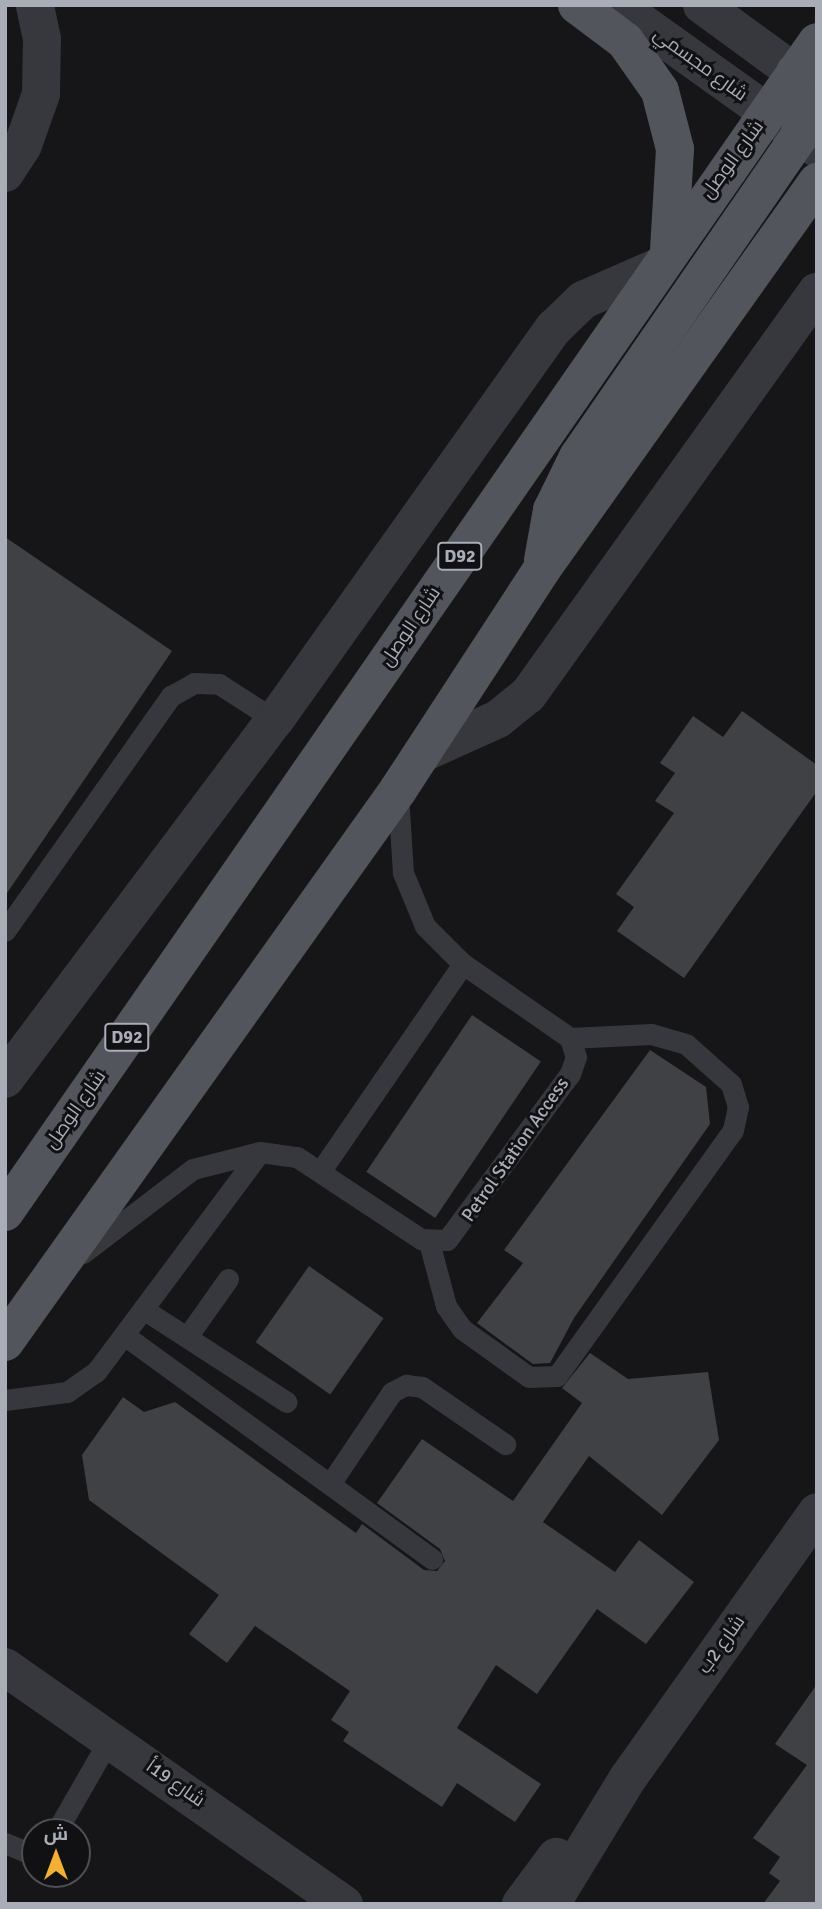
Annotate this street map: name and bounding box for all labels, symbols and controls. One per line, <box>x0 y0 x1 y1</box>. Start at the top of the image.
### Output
street label: شارع مجسمي <box>649 23 751 107</box>
street label: شارع الوصل <box>697 116 769 204</box>
road number: D92 <box>437 542 483 570</box>
street label: شارع الوصل <box>376 583 446 671</box>
road number: D92 <box>104 1022 150 1052</box>
street label: شارع الوصل <box>41 1066 111 1154</box>
street label: Petrol Station Access <box>458 1073 574 1227</box>
street label: شارع 2ب <box>694 1611 750 1679</box>
street label: شارع 19أ <box>141 1756 209 1812</box>
north arrow <box>21 1818 91 1888</box>
text: ش <box>44 1822 68 1846</box>

